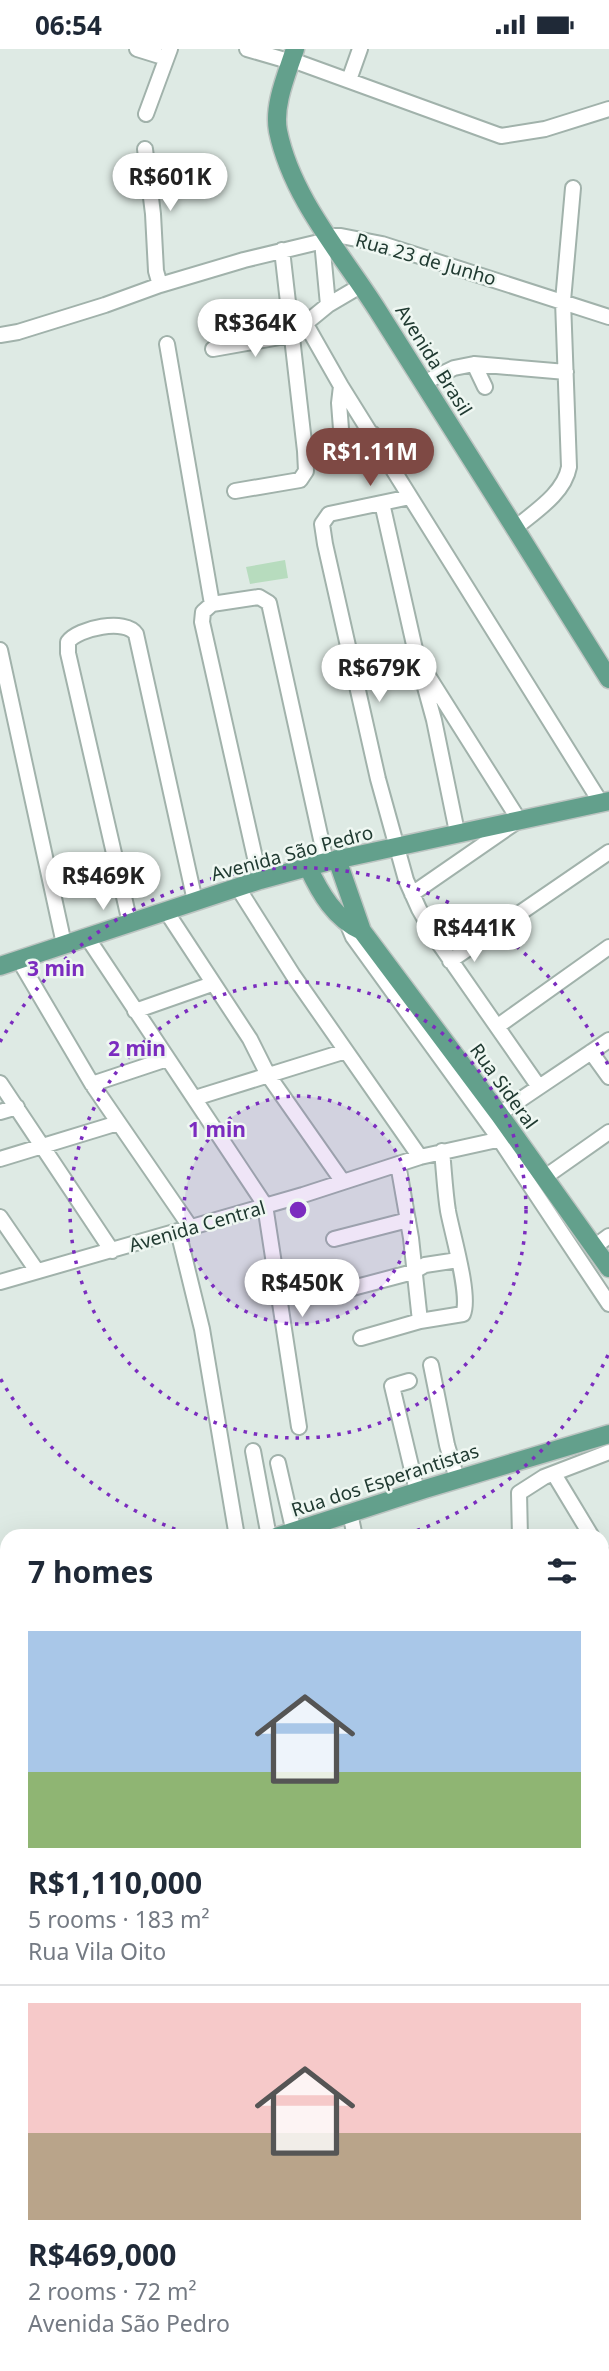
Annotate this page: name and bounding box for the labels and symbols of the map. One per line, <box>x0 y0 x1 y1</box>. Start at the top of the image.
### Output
pin: R$601K <box>113 153 227 213</box>
street label: Rua 23 de Junho <box>353 227 499 291</box>
pin: R$364K <box>198 299 312 359</box>
street label: Avenida Brasil <box>390 300 478 420</box>
pin: R$1.11M <box>305 429 435 488</box>
pin: R$679K <box>322 645 436 704</box>
street label: Avenida São Pedro <box>208 819 376 887</box>
pin: R$469K <box>46 853 160 912</box>
pin: R$441K <box>417 905 531 964</box>
text: 3 min <box>27 954 85 982</box>
text: 2 min <box>108 1034 166 1062</box>
street label: Rua Sideral <box>464 1038 544 1134</box>
text: 1 min <box>188 1115 246 1143</box>
street label: Avenida Central <box>126 1194 268 1258</box>
centre of rings <box>286 1198 310 1222</box>
pin: R$450K <box>245 1259 359 1319</box>
street label: Rua dos Esperantistas <box>288 1437 482 1523</box>

